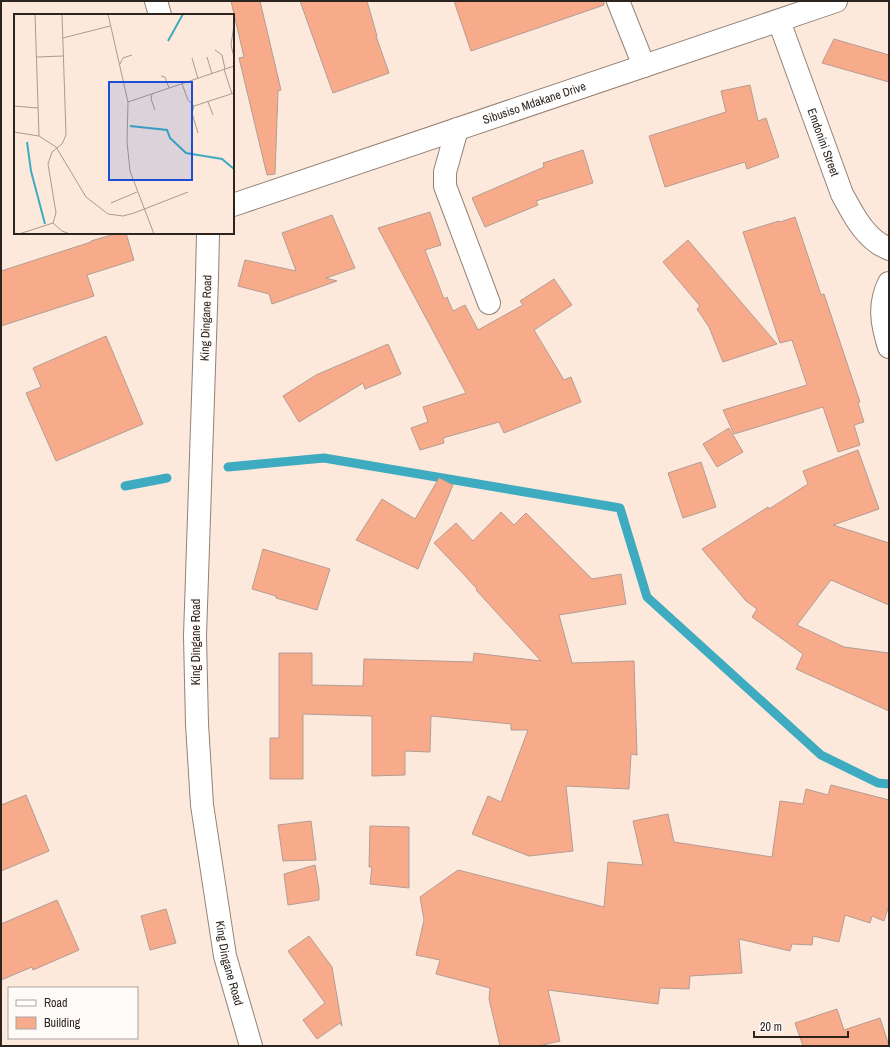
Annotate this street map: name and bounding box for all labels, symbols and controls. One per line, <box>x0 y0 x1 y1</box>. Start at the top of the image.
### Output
inset map <box>14 14 234 234</box>
street label: Sibusiso Mdakane Drive <box>481 78 588 128</box>
street label: Emdonini Street <box>803 106 843 179</box>
street label: King Dingane Road <box>196 275 216 361</box>
street label: King Dingane Road <box>188 599 204 685</box>
street label: King Dingane Road <box>212 920 247 1007</box>
legend <box>8 987 138 1039</box>
text: Road <box>44 995 68 1011</box>
scale bar <box>754 1013 848 1039</box>
text: Building <box>44 1015 81 1031</box>
text: 20 m <box>760 1019 782 1035</box>

